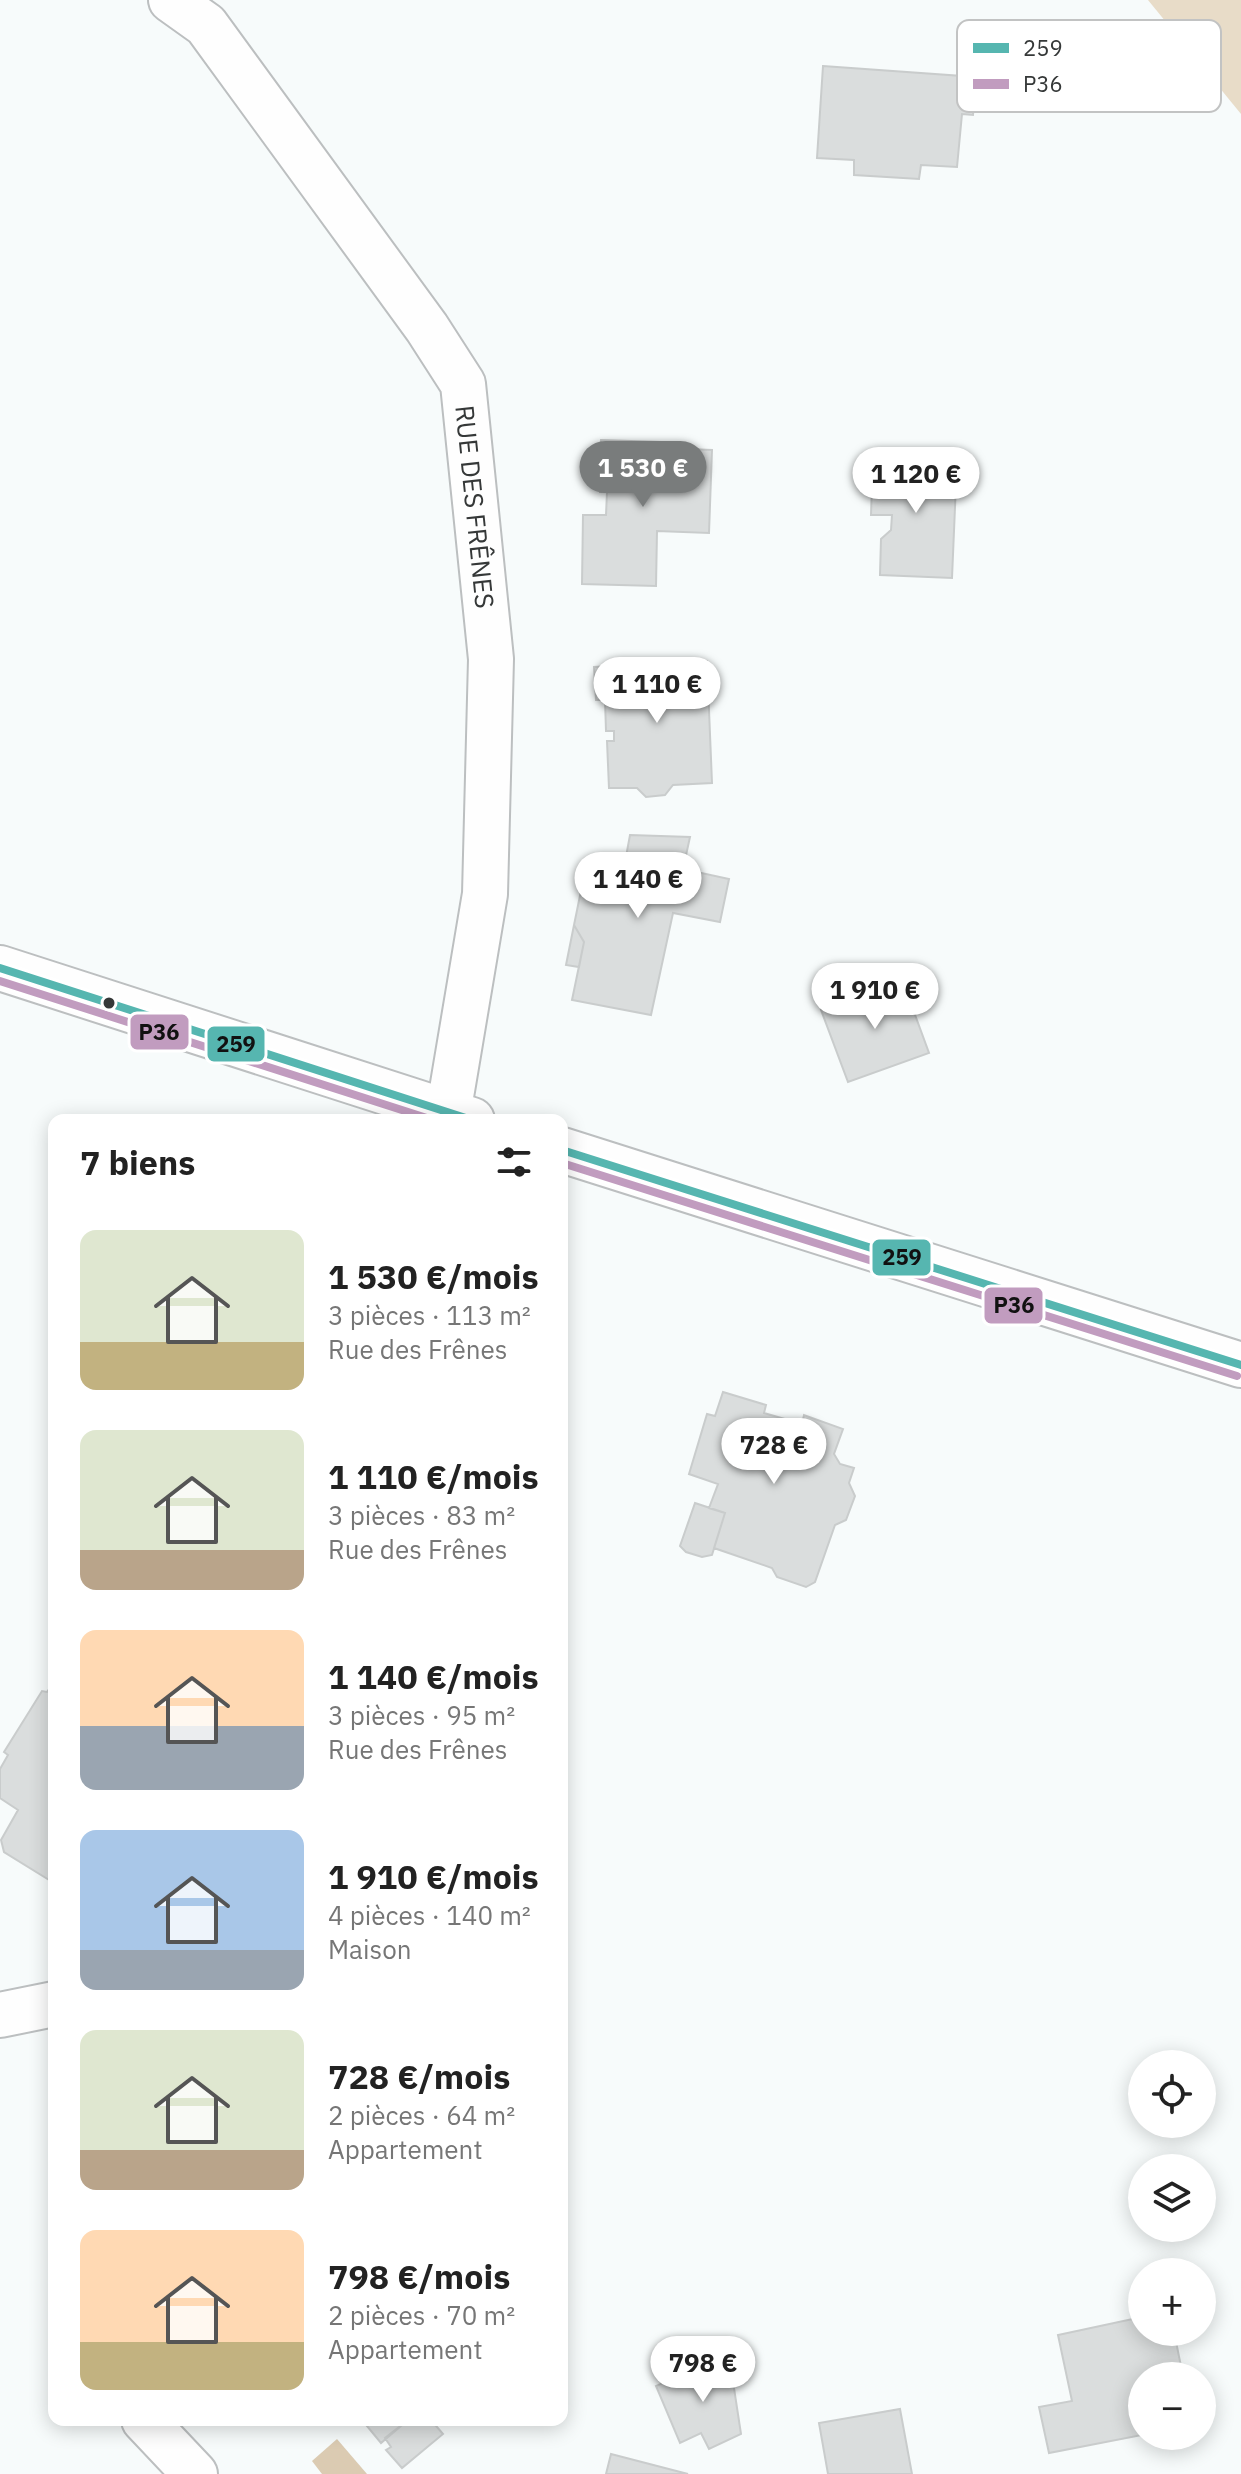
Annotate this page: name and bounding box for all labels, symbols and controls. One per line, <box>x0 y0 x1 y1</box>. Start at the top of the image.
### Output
legend <box>957 20 1221 112</box>
text: 259 <box>1023 33 1063 62</box>
text: P36 <box>1023 69 1063 98</box>
street label: RUE DES FRÊNES <box>448 403 503 610</box>
pin: 1 530 € <box>569 441 717 509</box>
pin: 1 120 € <box>842 447 990 515</box>
text: 1 530 € <box>598 450 688 484</box>
text: 1 120 € <box>871 456 961 490</box>
pin: 1 110 € <box>583 657 731 725</box>
text: 1 110 € <box>612 666 702 700</box>
pin: 1 140 € <box>564 852 712 920</box>
text: 1 140 € <box>593 861 683 895</box>
pin: 1 910 € <box>801 963 949 1031</box>
text: 1 910 € <box>830 972 920 1006</box>
unlabelled marker <box>101 995 117 1011</box>
line badge: P36 <box>129 1013 190 1051</box>
text: P36 <box>139 1017 179 1046</box>
line badge: 259 <box>206 1025 266 1063</box>
text: 259 <box>216 1029 256 1058</box>
text: 7 biens <box>80 1140 195 1184</box>
icon: filters <box>492 1140 536 1184</box>
line badge: 259 <box>871 1238 932 1277</box>
text: 259 <box>882 1242 922 1271</box>
text: 1 530 €/mois <box>328 1254 539 1298</box>
icon: home <box>144 1262 240 1358</box>
line badge: P36 <box>983 1286 1044 1325</box>
text: P36 <box>994 1290 1034 1319</box>
text: 3 pièces · 113 m² <box>328 1298 531 1332</box>
text: Rue des Frênes <box>328 1332 507 1366</box>
pin: 728 € <box>718 1418 830 1486</box>
text: 728 € <box>739 1427 809 1461</box>
text: 1 110 €/mois <box>328 1454 539 1498</box>
icon: home <box>144 1462 240 1558</box>
text: 3 pièces · 83 m² <box>328 1498 515 1532</box>
text: Rue des Frênes <box>328 1532 507 1566</box>
text: 1 140 €/mois <box>328 1654 539 1698</box>
icon: home <box>144 1662 240 1758</box>
text: 3 pièces · 95 m² <box>328 1698 515 1732</box>
text: Rue des Frênes <box>328 1732 507 1766</box>
text: 1 910 €/mois <box>328 1854 539 1898</box>
icon: home <box>144 1862 240 1958</box>
text: 4 pièces · 140 m² <box>328 1898 531 1932</box>
text: Maison <box>328 1932 412 1966</box>
map controls <box>1128 2050 1216 2450</box>
button: locate <box>1128 2050 1216 2138</box>
text: 728 €/mois <box>328 2054 510 2098</box>
icon: home <box>144 2062 240 2158</box>
text: 2 pièces · 64 m² <box>328 2098 515 2132</box>
text: Appartement <box>328 2132 483 2166</box>
button: layers <box>1128 2154 1216 2242</box>
text: 798 €/mois <box>328 2254 510 2298</box>
button: + <box>1128 2258 1216 2346</box>
icon: home <box>144 2262 240 2358</box>
text: 2 pièces · 70 m² <box>328 2298 515 2332</box>
text: Appartement <box>328 2332 483 2366</box>
pin: 798 € <box>647 2336 759 2404</box>
text: 798 € <box>668 2345 738 2379</box>
button: − <box>1128 2362 1216 2450</box>

